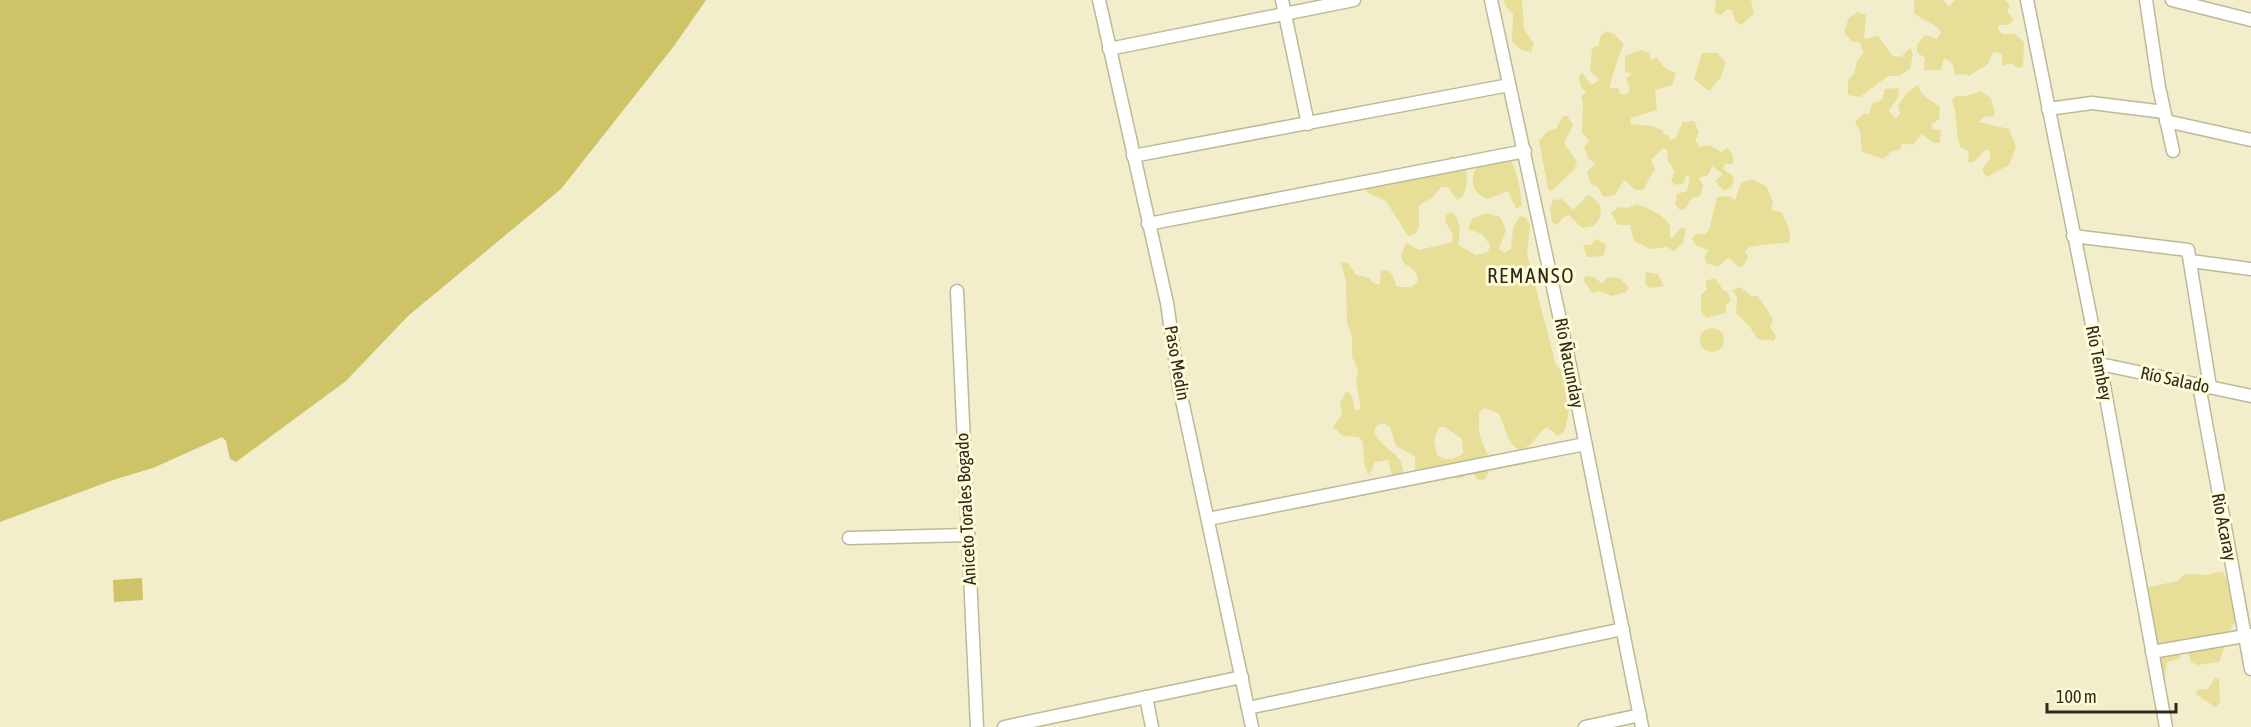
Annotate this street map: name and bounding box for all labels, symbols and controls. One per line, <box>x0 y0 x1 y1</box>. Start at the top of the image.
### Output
district label: REMANSO <box>1487 263 1575 287</box>
street label: Río Ñacunday <box>1550 316 1589 410</box>
street label: Paso Medin <box>1161 324 1194 402</box>
street label: Río Tembey <box>2082 324 2117 402</box>
street label: Río Salado <box>2139 362 2212 397</box>
street label: Aniceto Torales Bogado <box>951 432 980 586</box>
street label: Rio Acaray <box>2208 491 2241 563</box>
scale bar <box>2047 676 2176 714</box>
text: 100 m <box>2056 686 2097 707</box>

